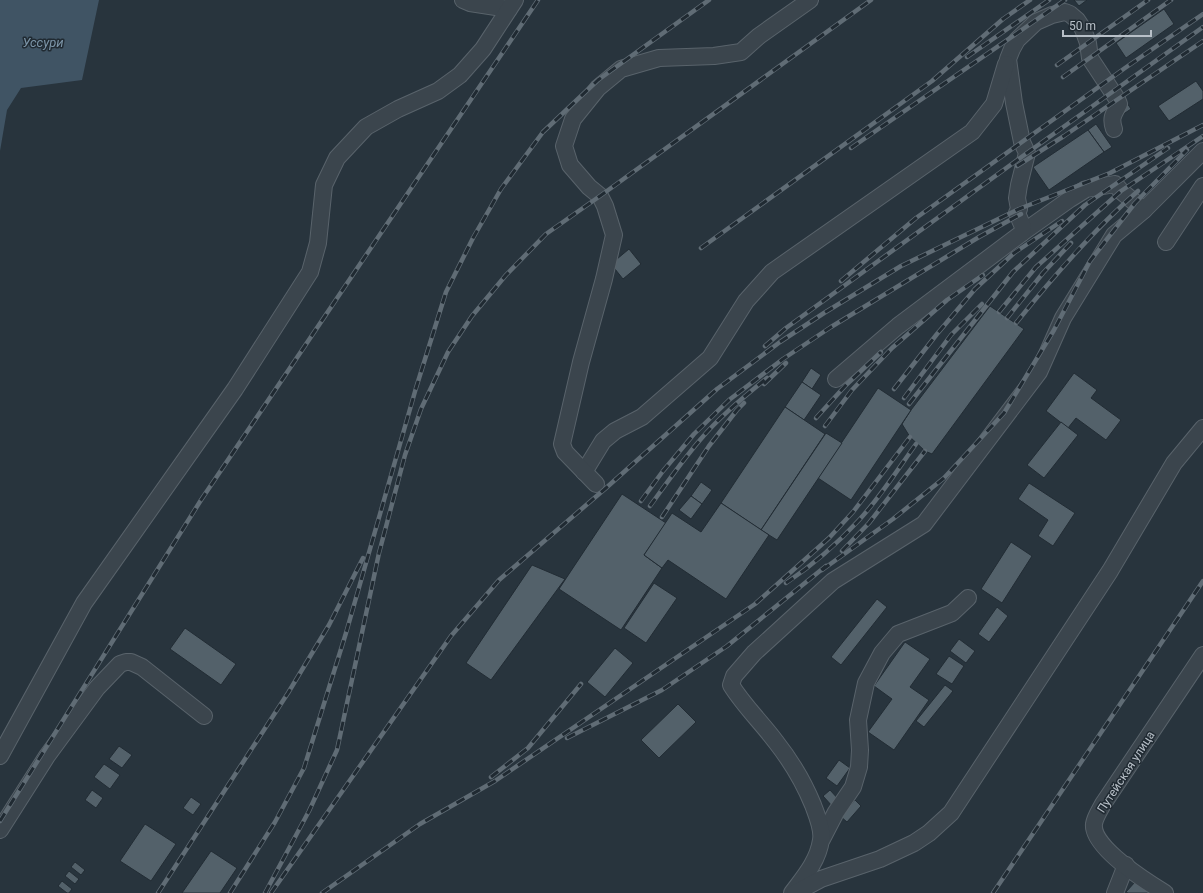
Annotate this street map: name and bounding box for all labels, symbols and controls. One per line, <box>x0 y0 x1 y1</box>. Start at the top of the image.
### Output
scale bar <box>1063 12 1151 38</box>
text: 50 m <box>1069 19 1096 33</box>
water label: Уссури <box>22 35 64 50</box>
street label: Путейская улица <box>1094 729 1158 815</box>

